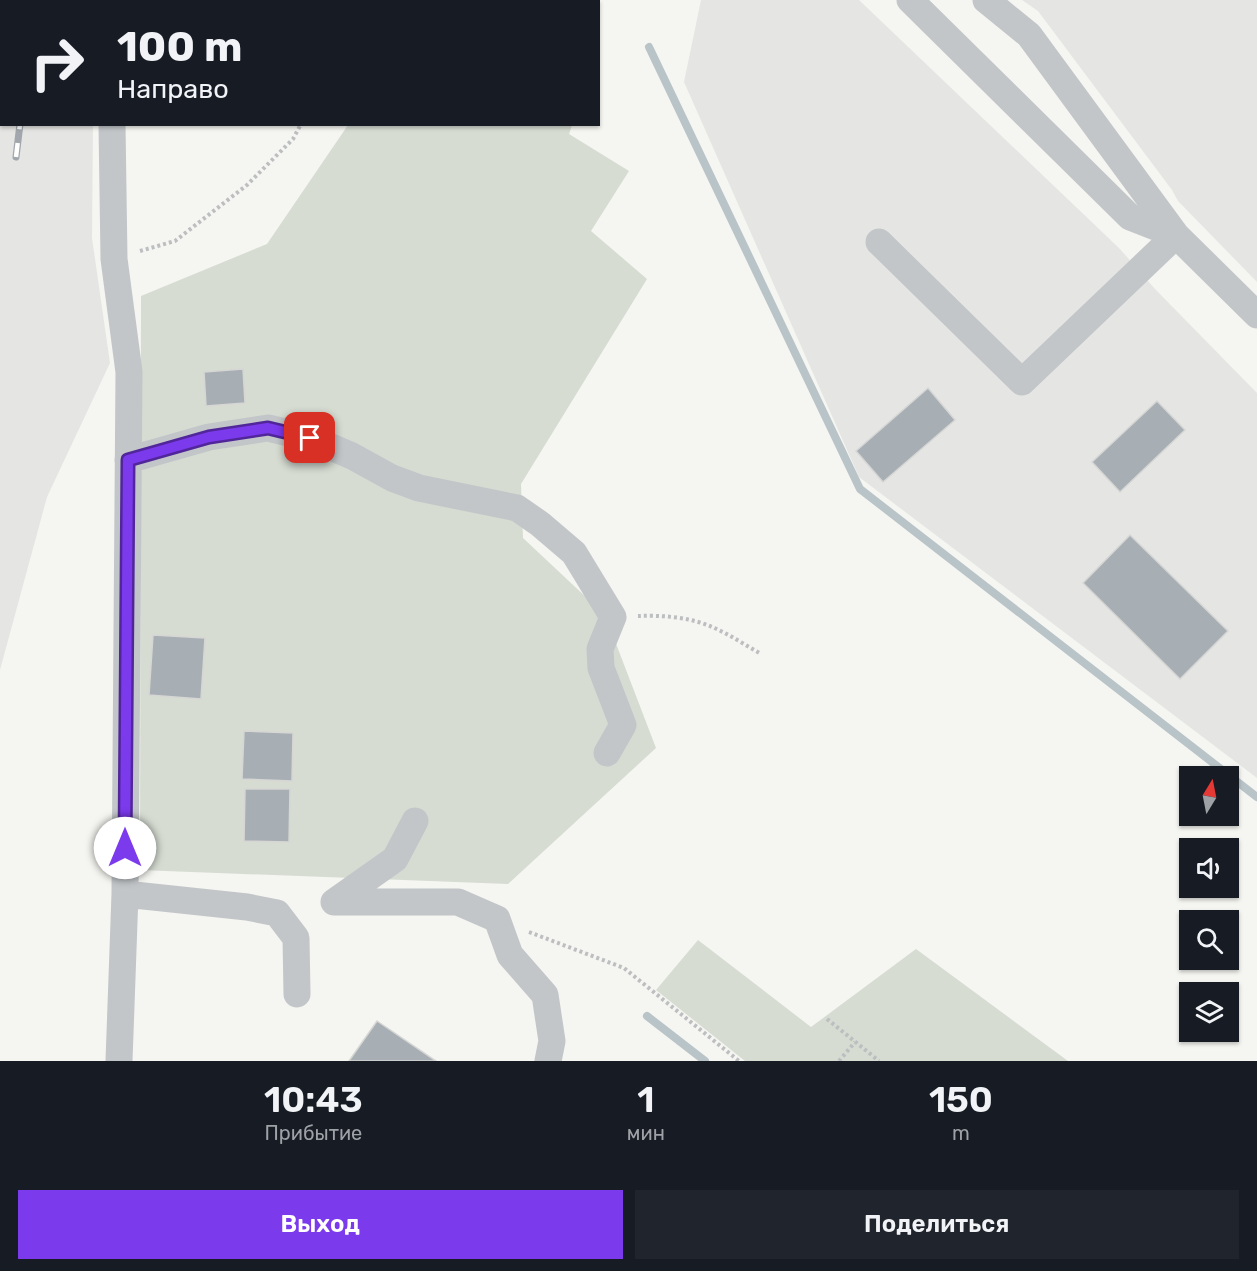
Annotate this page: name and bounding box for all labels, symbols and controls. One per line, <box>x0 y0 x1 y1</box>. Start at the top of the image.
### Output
text: 100 m <box>117 22 242 72</box>
icon: right <box>18 24 96 102</box>
text: Направо <box>117 73 229 105</box>
pin <box>284 412 335 463</box>
icon: arrive <box>293 421 326 454</box>
north arrow <box>1179 766 1239 826</box>
map controls <box>1179 766 1239 1042</box>
position arrow <box>93 816 157 880</box>
button: sound <box>1179 838 1239 898</box>
button: search <box>1179 910 1239 970</box>
button: layers <box>1179 982 1239 1042</box>
text: 10:43 <box>264 1078 363 1121</box>
text: 1 <box>637 1078 654 1121</box>
text: 150 <box>929 1078 993 1121</box>
text: Прибытие <box>265 1121 362 1145</box>
text: мин <box>627 1121 665 1145</box>
text: m <box>952 1121 970 1145</box>
button: Выход <box>18 1190 623 1259</box>
button: Поделиться <box>635 1190 1239 1259</box>

